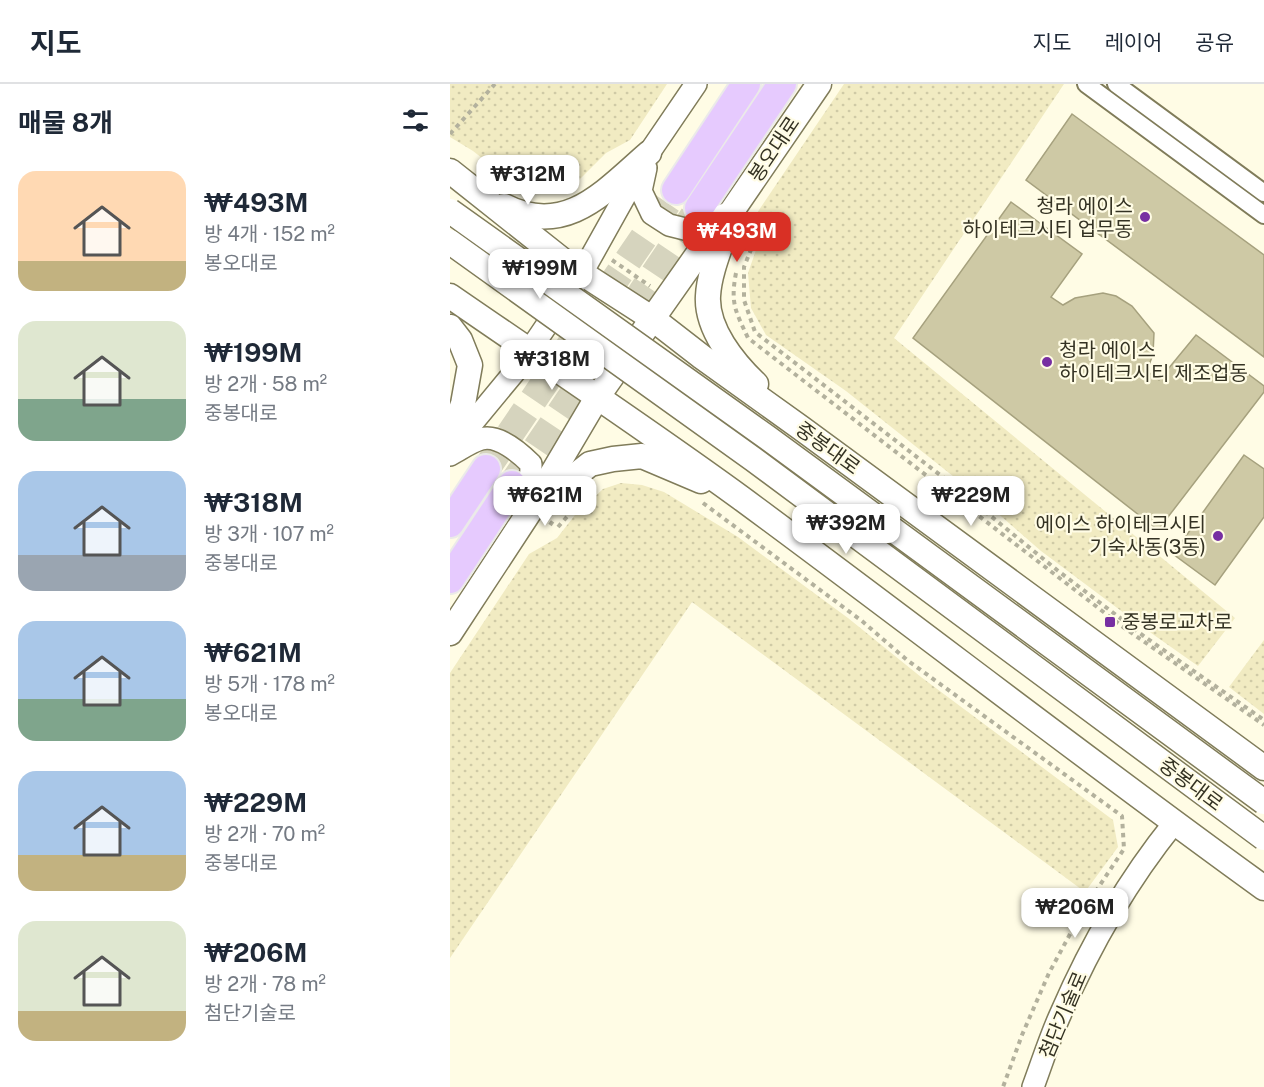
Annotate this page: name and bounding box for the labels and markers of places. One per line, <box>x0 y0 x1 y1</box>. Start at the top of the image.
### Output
pin: ₩312M <box>486 155 570 206</box>
place label: 청라 에이스 하이테크시티 업무동 <box>963 194 1133 241</box>
marker: 청라 에이스 하이테크시티 업무동 <box>1138 210 1152 224</box>
pin: ₩493M <box>695 212 779 263</box>
pin: ₩199M <box>498 249 582 300</box>
place label: 청라 에이스 하이테크시티 제조업동 <box>1059 338 1248 385</box>
pin: ₩318M <box>510 340 594 391</box>
marker: 청라 에이스 하이테크시티 제조업동 <box>1040 355 1054 369</box>
pin: ₩621M <box>503 476 587 527</box>
pin: ₩229M <box>929 476 1013 527</box>
pin: ₩392M <box>804 504 888 555</box>
place label: 에이스 하이테크시티 기숙사동(3동) <box>1036 512 1206 559</box>
marker: 에이스 하이테크시티 기숙사동(3동) <box>1211 529 1225 543</box>
place label: 중봉로교차로 <box>1122 610 1232 634</box>
marker: 중봉로교차로 <box>1103 615 1117 629</box>
pin: ₩206M <box>1033 888 1117 939</box>

